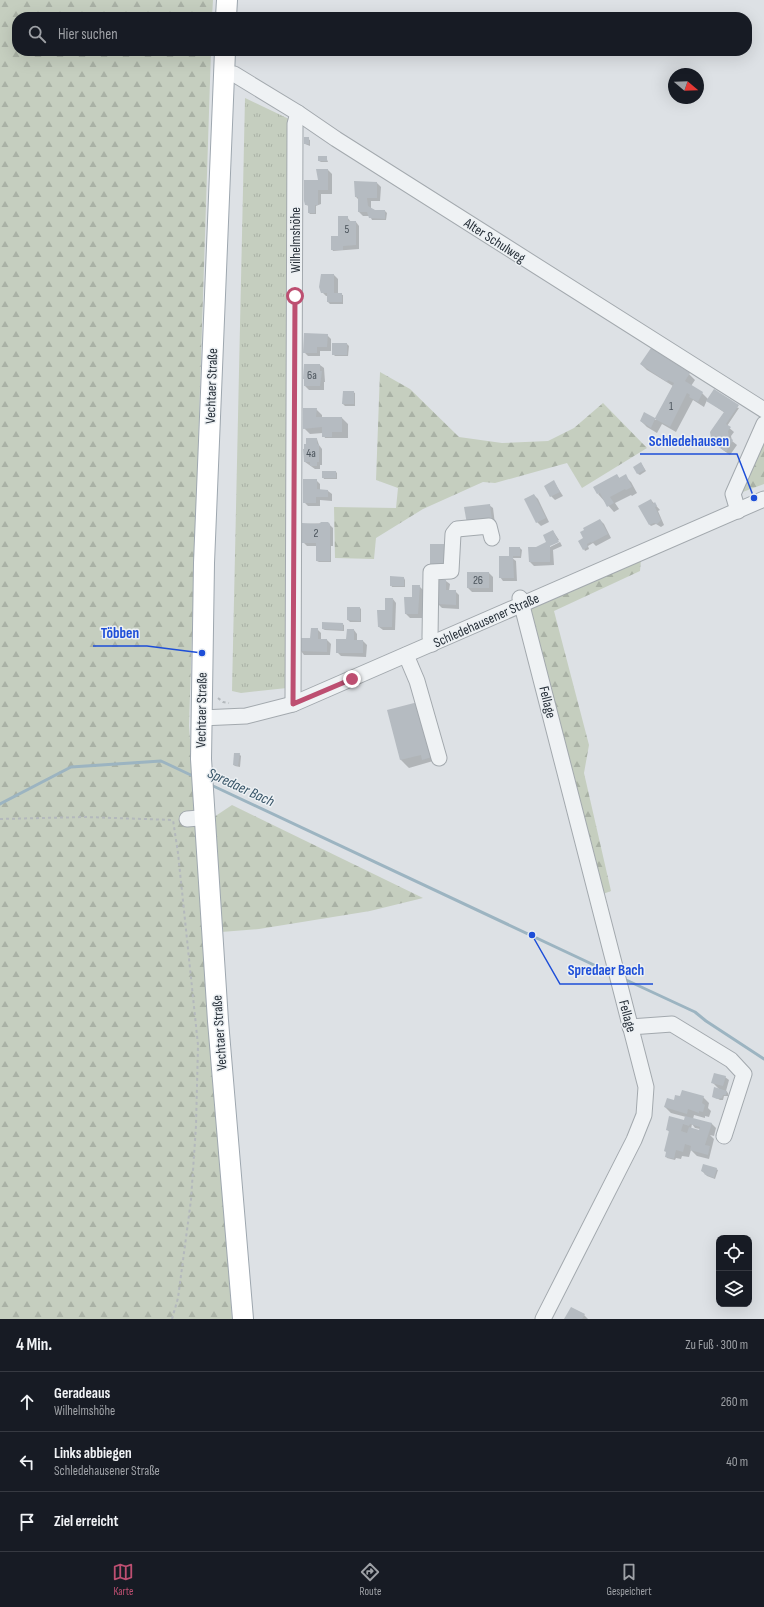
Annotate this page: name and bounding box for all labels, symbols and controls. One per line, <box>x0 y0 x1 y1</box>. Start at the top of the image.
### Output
search box <box>12 12 752 56</box>
icon: search <box>26 23 48 45</box>
text: Hier suchen <box>58 25 118 44</box>
north arrow <box>668 68 704 104</box>
street label: Wilhelmshöhe <box>287 207 304 273</box>
street label: Alter Schulweg <box>460 214 529 267</box>
house number: 5 <box>345 222 350 237</box>
route start <box>286 287 304 305</box>
street label: Vechtaer Straße <box>202 348 221 424</box>
house number: 6a <box>307 368 317 383</box>
house number: 1 <box>669 399 674 414</box>
callout: Schledehausen <box>640 427 737 454</box>
text: Schledehausen <box>649 432 729 451</box>
house number: 4a <box>306 446 316 461</box>
house number: 2 <box>314 526 319 541</box>
house number: 26 <box>473 573 483 588</box>
street label: Schledehausener Straße <box>431 590 542 651</box>
callout: Többen <box>93 619 147 646</box>
text: Többen <box>101 624 139 643</box>
route end <box>343 670 361 688</box>
street label: Vechtaer Straße <box>192 672 211 748</box>
street label: Fellage <box>535 684 560 720</box>
water label: Spredaer Bach <box>204 764 277 811</box>
callout: Spredaer Bach <box>560 957 653 984</box>
text: Spredaer Bach <box>568 961 644 980</box>
street label: Vechtaer Straße <box>208 995 231 1071</box>
street label: Fellage <box>615 998 640 1034</box>
map controls <box>716 1235 752 1307</box>
button: locate <box>716 1235 752 1271</box>
button: layers <box>716 1271 752 1307</box>
text: 4 Min. <box>16 1335 52 1355</box>
text: Zu Fuß · 300 m <box>685 1337 748 1353</box>
text: Geradeaus <box>54 1384 110 1403</box>
icon: ahead <box>16 1391 38 1413</box>
text: 260 m <box>721 1394 748 1410</box>
text: Wilhelmshöhe <box>54 1403 115 1419</box>
text: Links abbiegen <box>54 1444 132 1463</box>
icon: left <box>16 1451 38 1473</box>
text: 40 m <box>726 1454 748 1470</box>
text: Schledehausener Straße <box>54 1463 160 1479</box>
icon: arrive <box>16 1511 38 1533</box>
text: Ziel erreicht <box>54 1512 118 1531</box>
tab: Karte <box>112 1561 134 1598</box>
tab: Route <box>359 1561 381 1598</box>
tab: Gespeichert <box>606 1561 652 1598</box>

